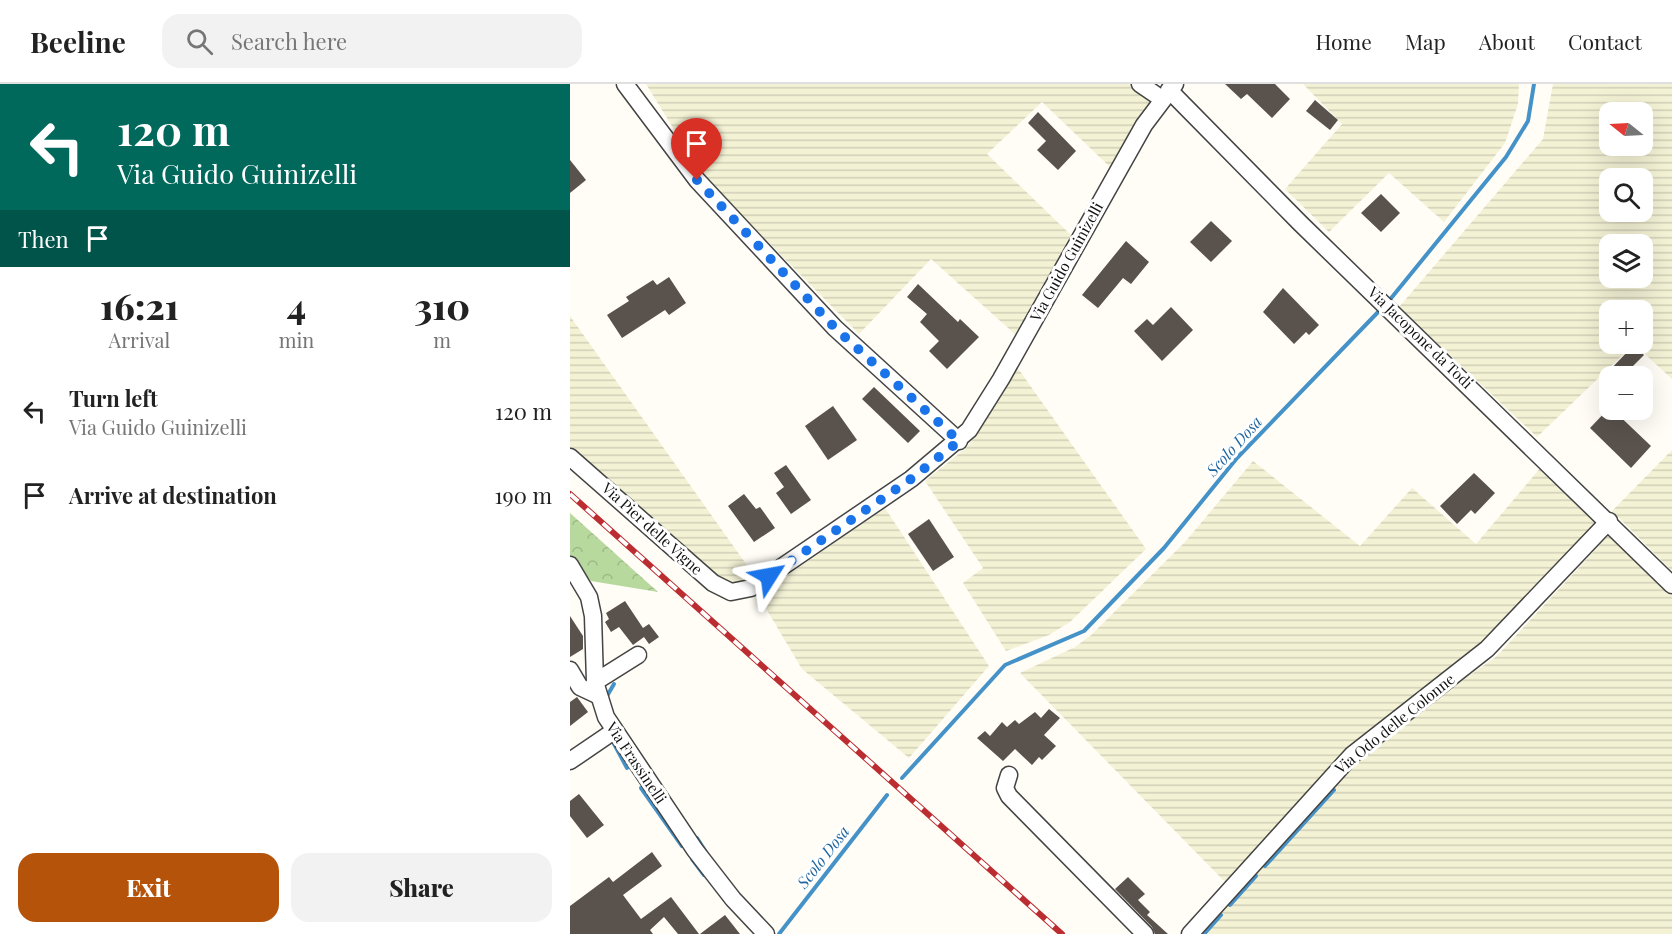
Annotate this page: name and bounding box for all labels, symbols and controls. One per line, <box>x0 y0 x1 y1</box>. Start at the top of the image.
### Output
search box <box>162 14 582 68</box>
text: Beeline <box>30 23 126 60</box>
icon: search <box>183 25 216 58</box>
text: Search here <box>231 26 347 56</box>
text: Home <box>1316 27 1372 55</box>
text: Map <box>1405 27 1446 55</box>
text: About <box>1479 27 1535 55</box>
text: Contact <box>1568 27 1642 55</box>
text: 120 m <box>117 101 230 157</box>
north arrow <box>1599 102 1653 156</box>
map controls <box>1599 102 1653 420</box>
icon: left <box>18 108 96 186</box>
pin <box>671 118 722 180</box>
icon: arrive <box>680 127 713 160</box>
text: Via Guido Guinizelli <box>117 155 357 191</box>
button: search <box>1599 168 1653 222</box>
street label: Via Guido Guinizelli <box>1025 198 1108 326</box>
icon: arrive <box>81 222 114 255</box>
text: Then <box>18 224 69 254</box>
button: layers <box>1599 234 1653 288</box>
text: 16:21 <box>100 281 179 329</box>
text: 4 <box>287 281 306 329</box>
text: 310 <box>414 281 470 329</box>
street label: Via Jacopone da Todi <box>1363 281 1478 393</box>
button: + <box>1599 300 1653 354</box>
text: Arrival <box>109 326 170 353</box>
text: min <box>279 326 314 353</box>
text: m <box>433 326 451 353</box>
button: − <box>1599 366 1653 420</box>
text: Turn left <box>69 383 158 413</box>
icon: left <box>18 395 51 428</box>
text: 120 m <box>495 396 552 426</box>
water label: Scolo Dosa <box>1200 411 1266 481</box>
text: Via Guido Guinizelli <box>69 413 247 440</box>
street label: Via Pier delle Vigne <box>597 477 707 579</box>
icon: arrive <box>18 479 51 512</box>
text: Arrive at destination <box>69 480 277 510</box>
text: 190 m <box>494 480 552 510</box>
position arrow <box>737 544 801 608</box>
street label: Via Odo delle Colonne <box>1330 669 1458 778</box>
street label: Via Frassinelli <box>602 717 672 808</box>
water label: Scolo Dosa <box>791 821 854 893</box>
button: Exit <box>18 853 279 922</box>
button: Share <box>291 853 552 922</box>

